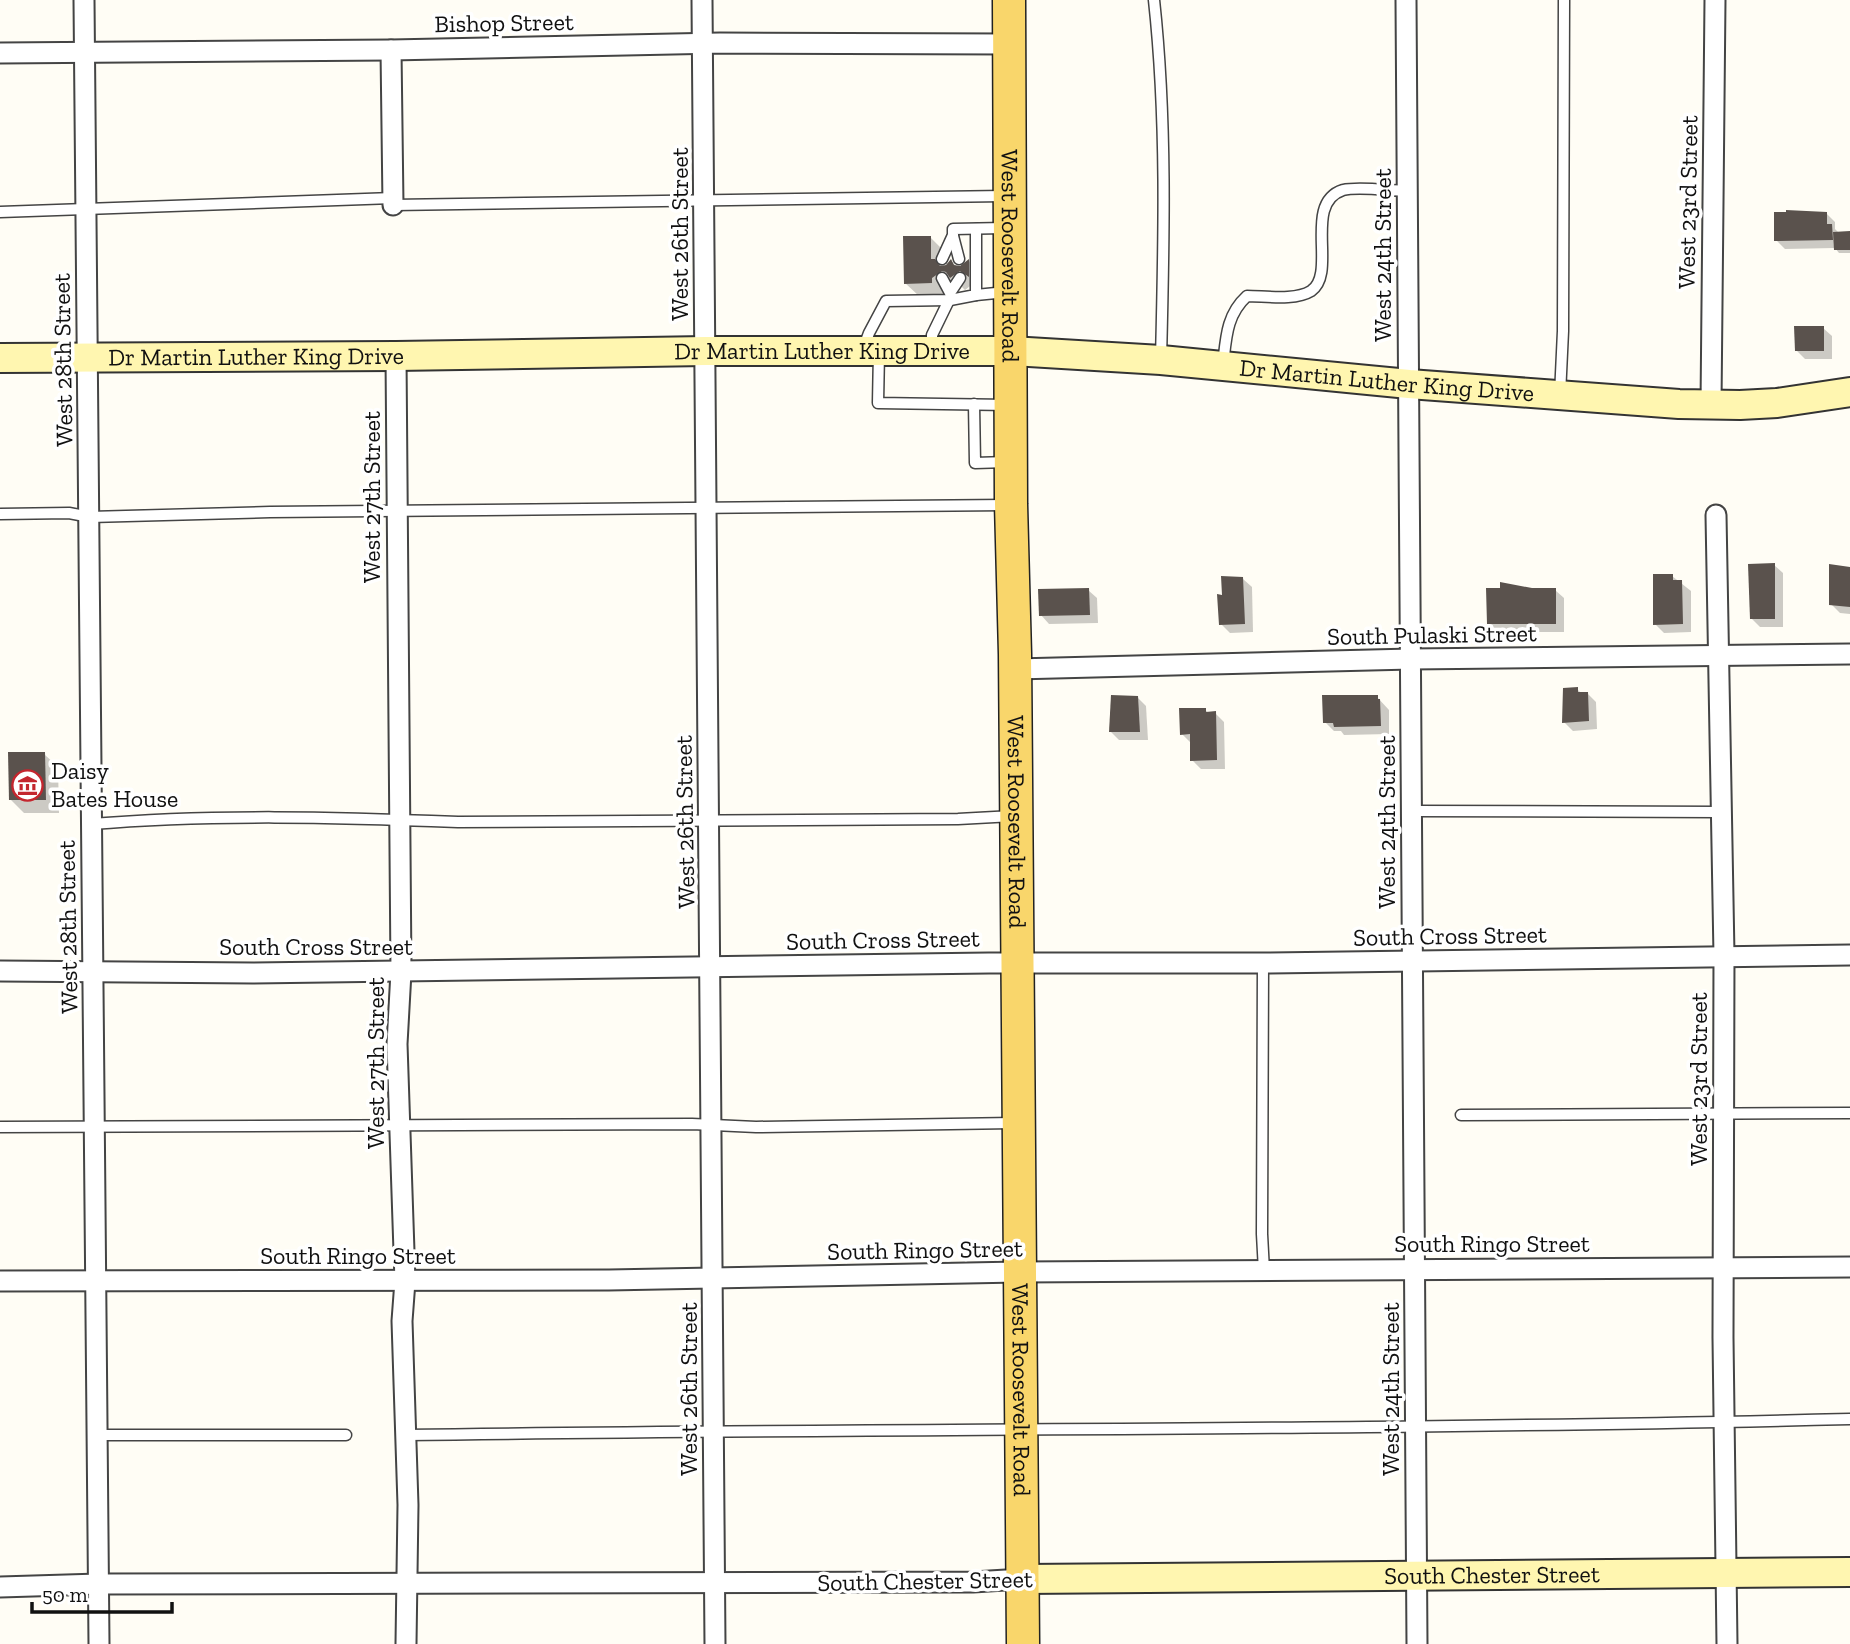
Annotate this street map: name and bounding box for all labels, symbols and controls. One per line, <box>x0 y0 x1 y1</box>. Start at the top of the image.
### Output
street label: Bishop Street <box>434 7 574 38</box>
street label: West 23rd Street <box>1671 115 1704 289</box>
street label: West 26th Street <box>665 147 694 321</box>
street label: West Roosevelt Road <box>996 149 1025 363</box>
street label: West 24th Street <box>1368 168 1397 342</box>
street label: West 28th Street <box>46 273 79 447</box>
street label: Dr Martin Luther King Drive <box>674 336 970 365</box>
street label: Dr Martin Luther King Drive <box>108 341 404 371</box>
street label: Dr Martin Luther King Drive <box>1238 353 1535 407</box>
street label: West 27th Street <box>357 411 386 583</box>
street label: South Pulaski Street <box>1327 618 1537 651</box>
street label: West Roosevelt Road <box>1001 715 1032 929</box>
street label: West 26th Street <box>668 735 701 909</box>
street label: West 24th Street <box>1372 735 1401 909</box>
place label: Daisy Bates House <box>51 756 178 813</box>
museum icon: Daisy Bates House <box>11 768 45 802</box>
street label: West 28th Street <box>51 840 84 1014</box>
street label: South Cross Street <box>1353 919 1547 952</box>
street label: South Cross Street <box>786 923 980 956</box>
street label: South Cross Street <box>219 932 413 961</box>
street label: West 27th Street <box>361 977 390 1149</box>
street label: West 23rd Street <box>1684 992 1713 1166</box>
street label: South Ringo Street <box>1394 1229 1590 1258</box>
street label: South Ringo Street <box>827 1233 1023 1266</box>
street label: South Ringo Street <box>260 1241 456 1270</box>
street label: West Roosevelt Road <box>1006 1283 1037 1497</box>
street label: West 26th Street <box>674 1302 703 1476</box>
street label: West 24th Street <box>1376 1302 1405 1476</box>
street label: South Chester Street <box>1384 1559 1600 1590</box>
street label: South Chester Street <box>817 1564 1033 1597</box>
scale bar <box>32 1570 172 1614</box>
text: 50 m <box>42 1582 88 1607</box>

